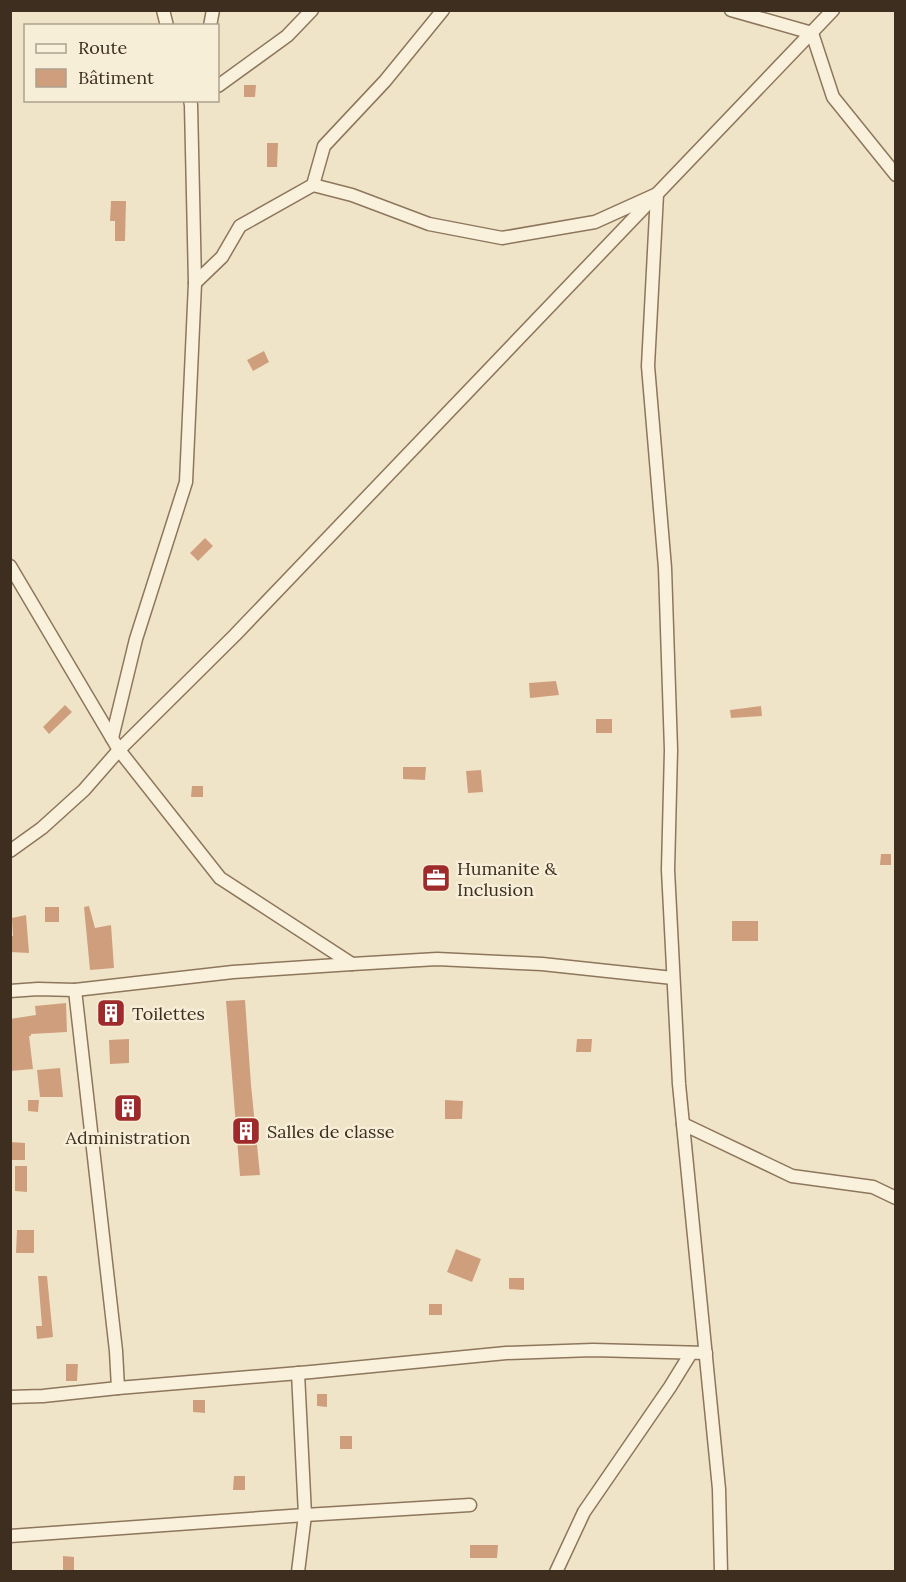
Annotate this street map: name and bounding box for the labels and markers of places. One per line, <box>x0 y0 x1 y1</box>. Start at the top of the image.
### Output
place label: Humanite & Inclusion <box>457 857 558 901</box>
office icon: Humanite & Inclusion <box>420 862 452 894</box>
building icon: Toilettes <box>95 997 127 1029</box>
place label: Toilettes <box>132 1002 205 1025</box>
building icon: Administration <box>112 1092 144 1124</box>
building icon: Salles de classe <box>230 1115 262 1147</box>
place label: Salles de classe <box>267 1120 395 1143</box>
place label: Administration <box>65 1126 190 1149</box>

